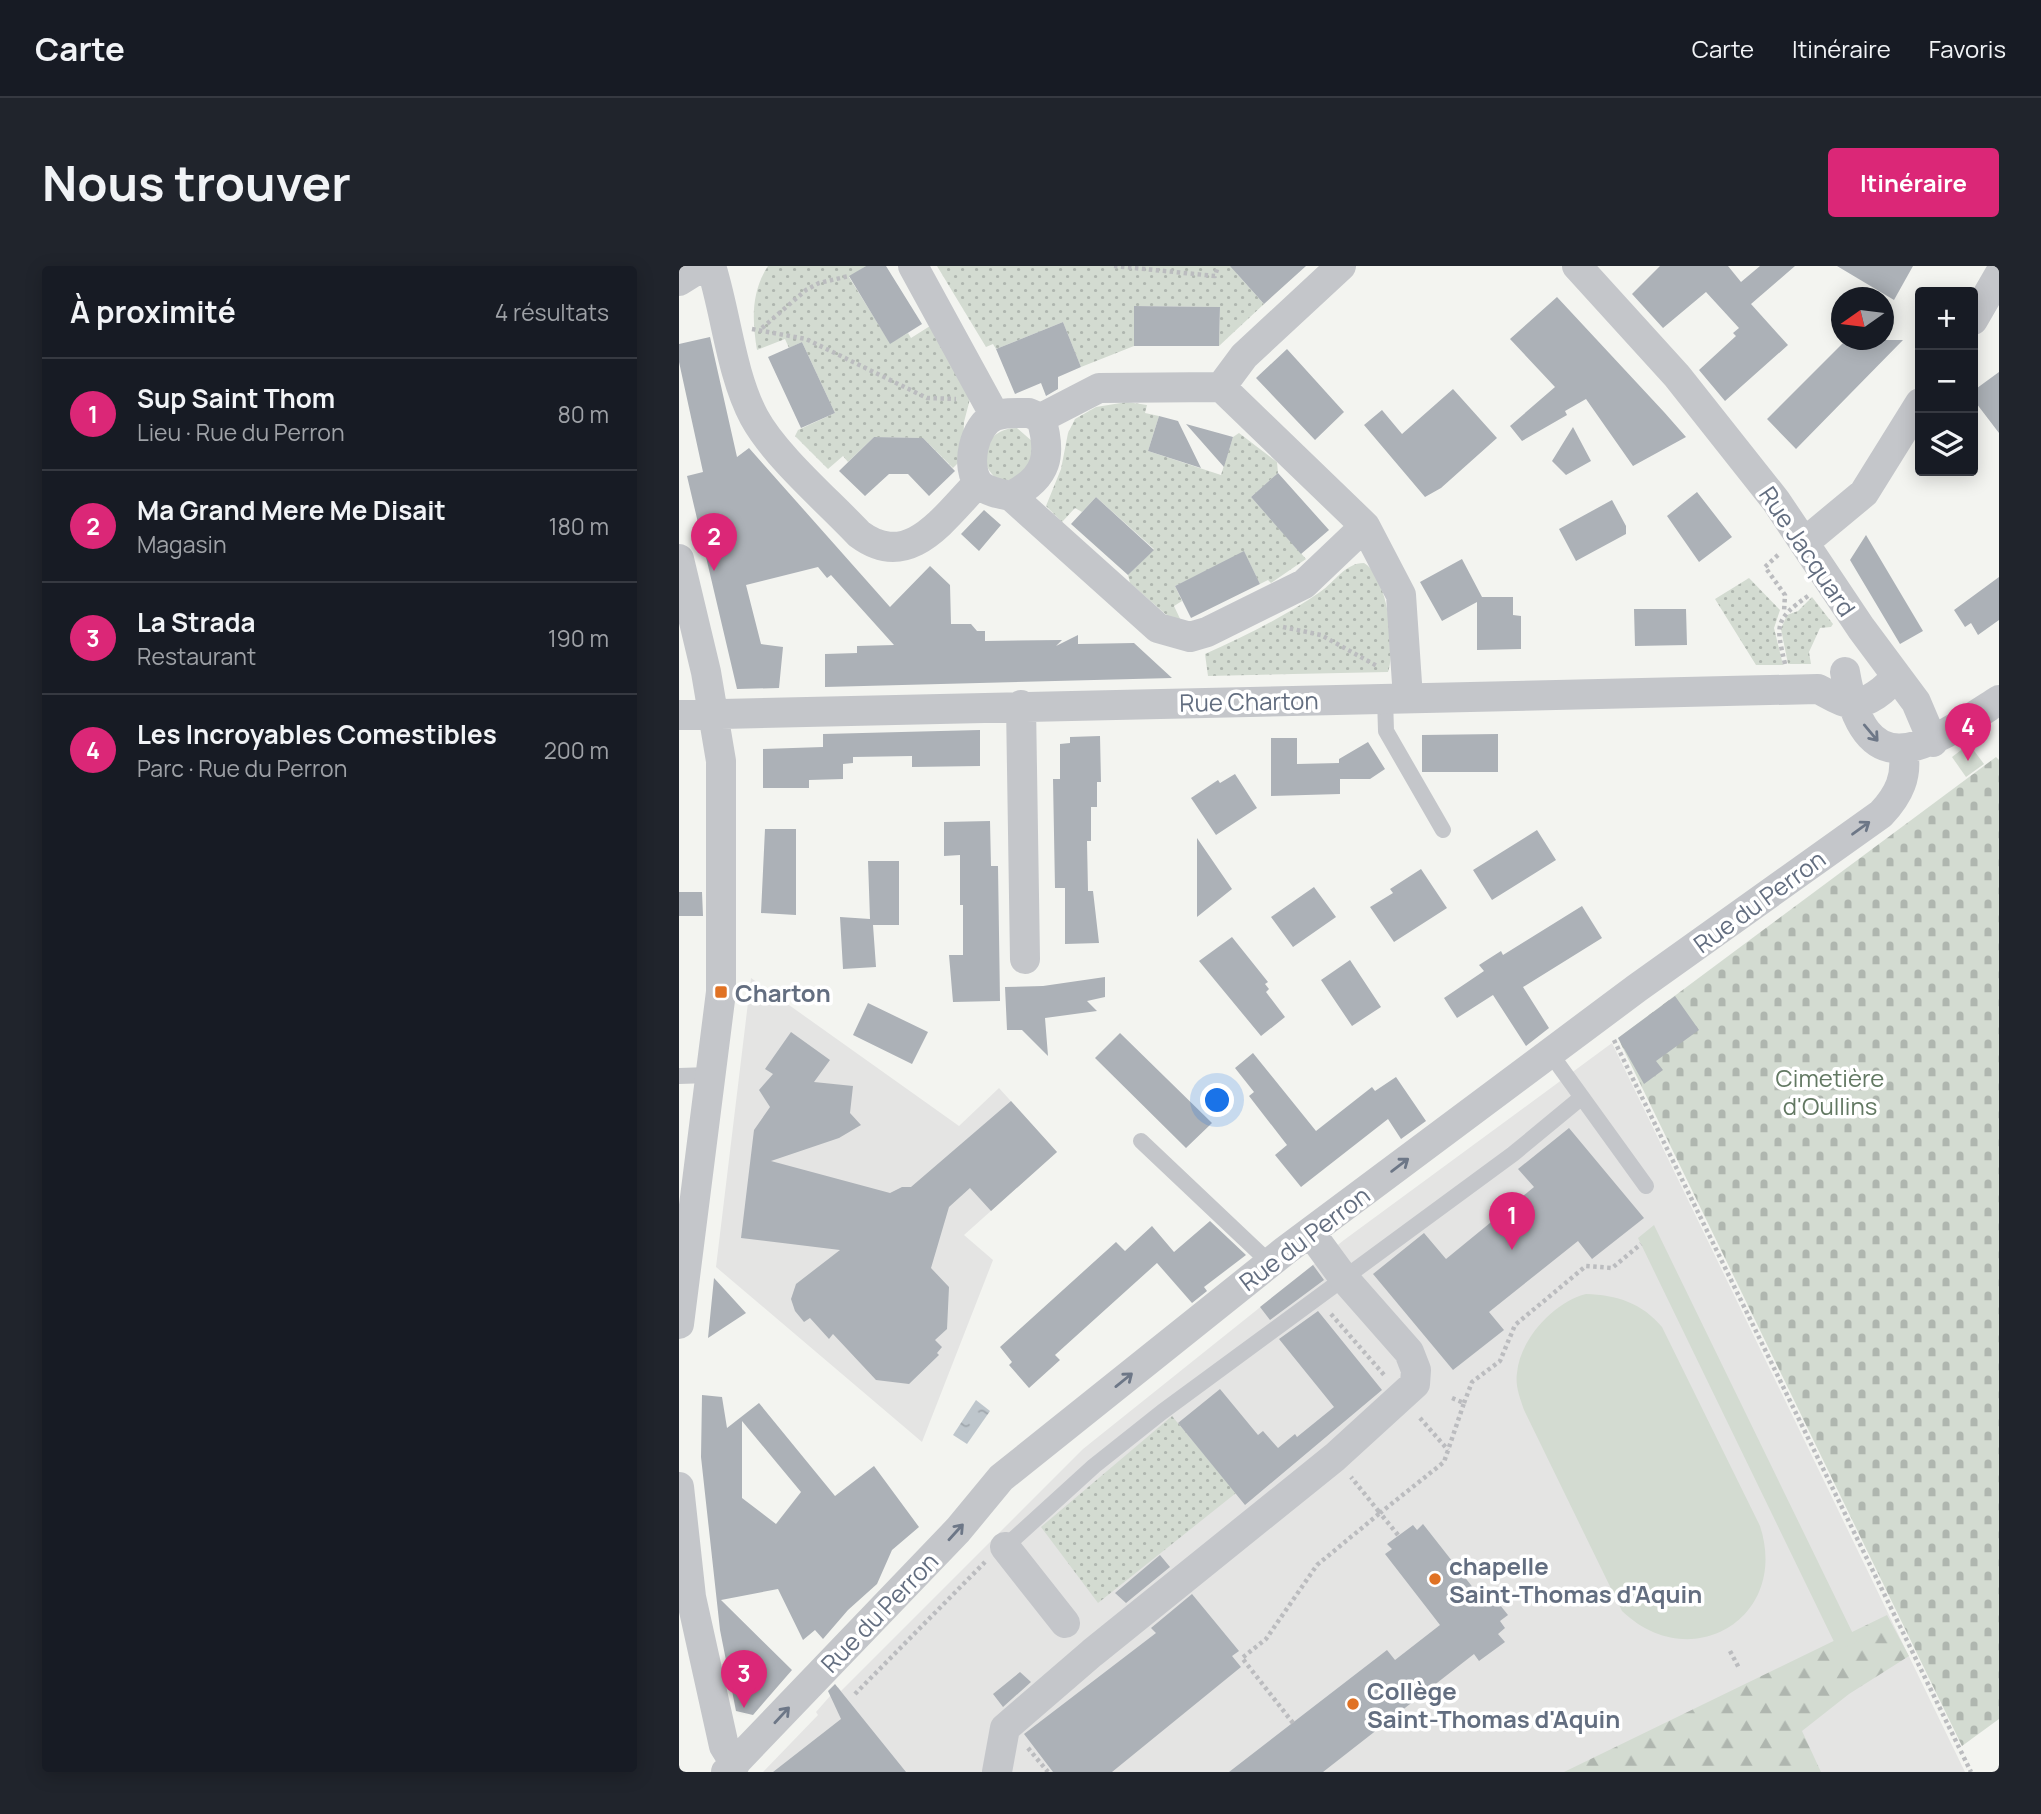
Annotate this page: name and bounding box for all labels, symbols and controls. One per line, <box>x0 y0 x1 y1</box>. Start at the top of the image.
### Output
text: Carte <box>35 26 125 71</box>
text: Carte <box>1692 32 1754 65</box>
text: Itinéraire <box>1792 32 1891 65</box>
text: Favoris <box>1929 32 2006 65</box>
button: Itinéraire <box>1828 148 1999 217</box>
text: Nous trouver <box>42 149 351 216</box>
north arrow <box>1831 287 1894 350</box>
map controls <box>1915 287 1978 476</box>
button: + <box>1915 287 1978 350</box>
text: À proximité <box>70 291 236 332</box>
text: 4 résultats <box>495 296 609 328</box>
button: − <box>1915 350 1978 413</box>
text: Sup Saint Thom <box>137 380 335 416</box>
text: 1 <box>88 398 98 430</box>
text: 80 m <box>558 398 609 430</box>
button: layers <box>1915 413 1978 476</box>
text: Lieu · Rue du Perron <box>137 416 345 448</box>
street label: Rue Jacquard <box>1752 479 1864 623</box>
text: Ma Grand Mere Me Disait <box>137 492 446 528</box>
text: 2 <box>86 510 100 542</box>
text: 180 m <box>549 510 609 542</box>
pin: 2 <box>691 513 737 571</box>
text: Magasin <box>137 528 227 560</box>
text: La Strada <box>137 604 255 640</box>
text: 3 <box>86 622 100 654</box>
text: 190 m <box>548 622 609 654</box>
text: Restaurant <box>137 640 256 672</box>
street label: Rue Charton <box>1179 683 1319 719</box>
pin: 4 <box>1945 703 1991 761</box>
text: Les Incroyables Comestibles <box>137 716 497 752</box>
one-way arrow <box>1863 723 1879 741</box>
text: 4 <box>86 734 100 766</box>
text: 200 m <box>544 734 609 766</box>
text: Parc · Rue du Perron <box>137 752 347 784</box>
one-way arrow <box>1851 820 1870 835</box>
street label: Rue du Perron <box>1686 842 1832 960</box>
place label: Charton <box>735 976 831 1009</box>
marker: Charton <box>713 984 729 1000</box>
park label: Cimetière d'Oullins <box>1776 1061 1884 1122</box>
your location <box>1200 1083 1234 1117</box>
one-way arrow <box>1390 1158 1409 1172</box>
street label: Rue du Perron <box>1232 1178 1376 1298</box>
pin: 1 <box>1489 1192 1535 1250</box>
one-way arrow <box>1114 1372 1132 1388</box>
one-way arrow <box>947 1524 964 1541</box>
street label: Rue du Perron <box>813 1545 945 1679</box>
place label: chapelle Saint-Thomas d'Aquin <box>1449 1549 1702 1610</box>
marker: chapelle Saint-Thomas d'Aquin <box>1427 1571 1443 1587</box>
pin: 3 <box>721 1650 767 1708</box>
place label: Collège Saint-Thomas d'Aquin <box>1367 1674 1620 1735</box>
marker: Collège Saint-Thomas d'Aquin <box>1345 1696 1361 1712</box>
one-way arrow <box>774 1707 791 1724</box>

